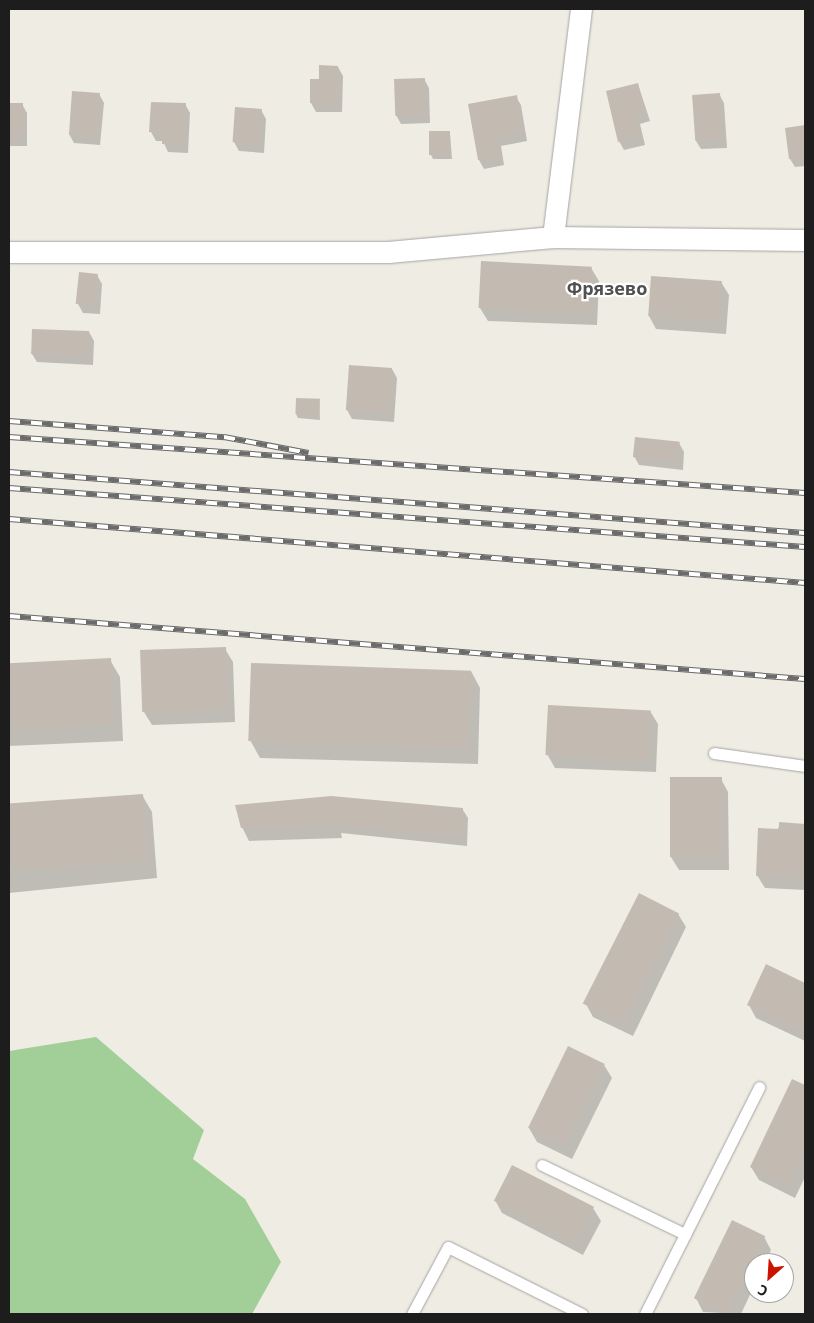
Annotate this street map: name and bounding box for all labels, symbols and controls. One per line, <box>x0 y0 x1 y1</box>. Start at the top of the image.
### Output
district label: Фрязево <box>567 277 647 299</box>
north arrow <box>744 1253 794 1303</box>
text: С <box>754 1281 771 1302</box>

